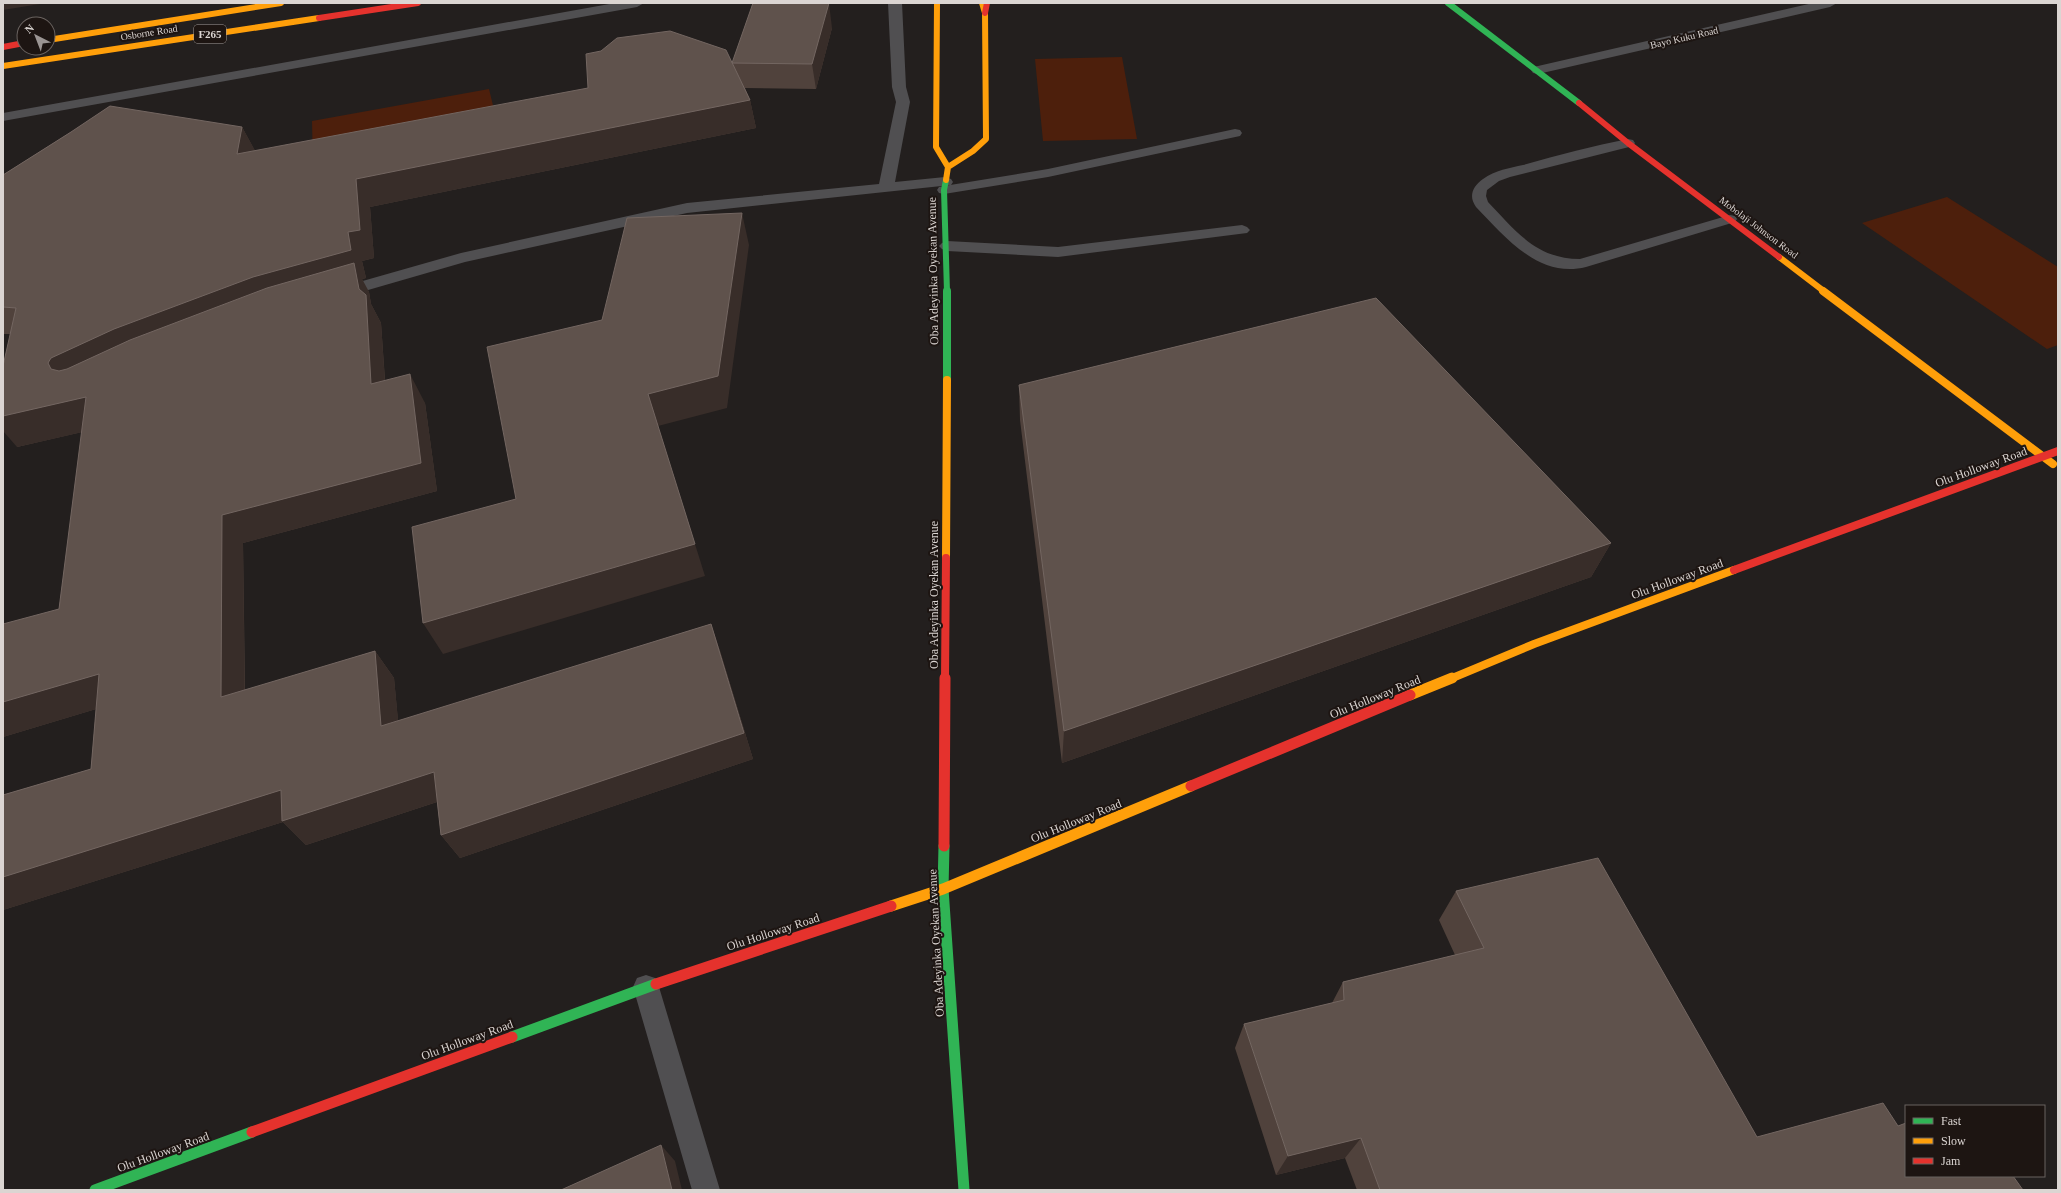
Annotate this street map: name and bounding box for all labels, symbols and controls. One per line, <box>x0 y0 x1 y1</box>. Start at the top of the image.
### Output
north arrow <box>16 16 56 56</box>
text: N <box>22 21 36 36</box>
street label: Osborne Road <box>120 23 178 42</box>
street label: Bayo Kuku Road <box>1649 24 1719 51</box>
road number: F265 <box>194 25 226 43</box>
street label: Mobolaji Johnson Road <box>1717 194 1800 261</box>
street label: Oba Adeyinka Oyekan Avenue <box>925 197 941 345</box>
street label: Olu Holloway Road <box>1933 444 2029 490</box>
street label: Oba Adeyinka Oyekan Avenue <box>927 521 941 669</box>
street label: Olu Holloway Road <box>1629 556 1725 602</box>
street label: Olu Holloway Road <box>1328 672 1422 722</box>
street label: Olu Holloway Road <box>1029 796 1123 846</box>
street label: Oba Adeyinka Oyekan Avenue <box>925 869 947 1017</box>
street label: Olu Holloway Road <box>725 910 821 954</box>
street label: Olu Holloway Road <box>419 1017 515 1063</box>
legend <box>1905 1105 2045 1177</box>
text: Fast <box>1941 1114 1962 1128</box>
street label: Olu Holloway Road <box>115 1129 211 1175</box>
text: Slow <box>1941 1134 1966 1148</box>
text: Jam <box>1941 1154 1961 1168</box>

